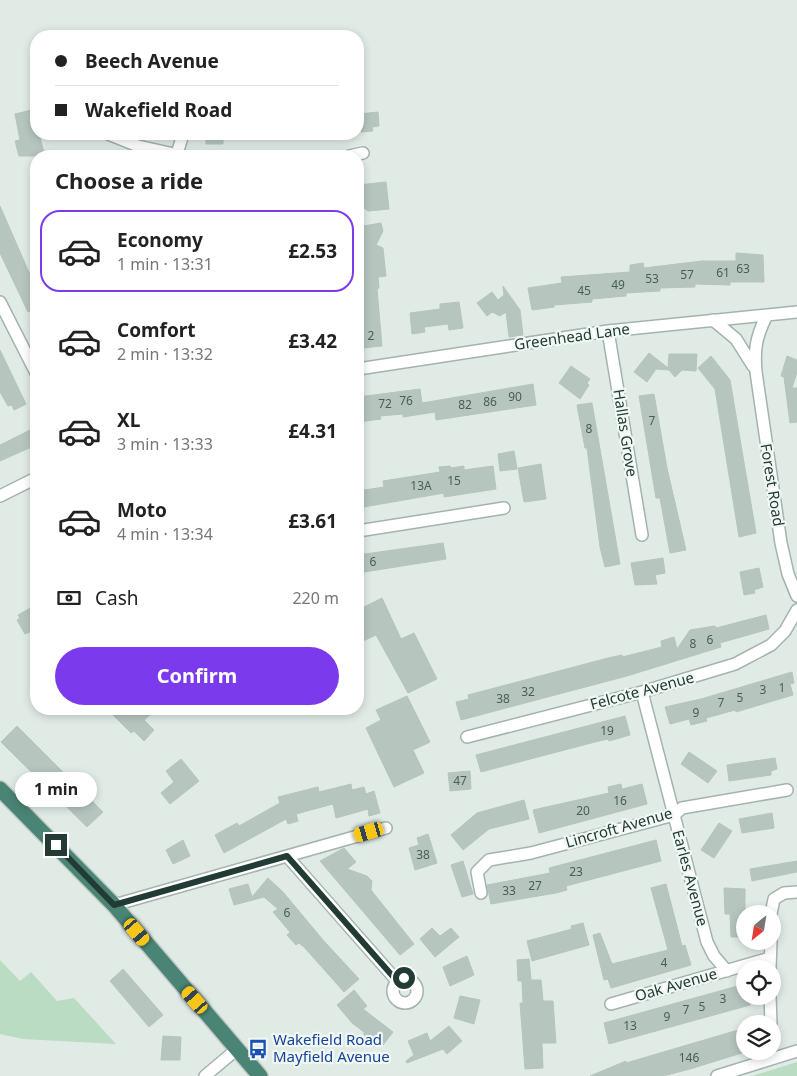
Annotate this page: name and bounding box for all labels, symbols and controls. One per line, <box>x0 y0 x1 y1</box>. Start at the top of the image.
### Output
text: Beech Avenue <box>85 48 219 74</box>
text: Wakefield Road <box>85 97 232 123</box>
text: Choose a ride <box>55 165 203 195</box>
text: Economy <box>117 227 203 253</box>
icon: car <box>57 229 102 274</box>
text: £2.53 <box>288 238 337 264</box>
text: 1 min · 13:31 <box>117 253 213 275</box>
house number: 63 <box>736 260 750 277</box>
house number: 61 <box>716 264 730 281</box>
house number: 57 <box>680 266 694 283</box>
house number: 53 <box>645 270 659 287</box>
house number: 49 <box>611 276 625 293</box>
house number: 45 <box>577 282 591 299</box>
text: Comfort <box>117 317 196 343</box>
street label: Greenhead Lane <box>513 318 631 354</box>
icon: car <box>57 319 102 364</box>
house number: 2 <box>368 327 375 344</box>
text: £3.42 <box>288 328 337 354</box>
text: 2 min · 13:32 <box>117 343 213 365</box>
house number: 90 <box>508 388 522 405</box>
street label: Hallas Grove <box>609 388 643 478</box>
house number: 76 <box>399 392 413 409</box>
house number: 86 <box>483 393 497 410</box>
house number: 72 <box>378 395 392 412</box>
house number: 82 <box>458 396 472 413</box>
text: XL <box>117 407 140 433</box>
icon: car <box>57 409 102 454</box>
house number: 7 <box>649 412 656 429</box>
text: £4.31 <box>288 418 337 444</box>
house number: 8 <box>586 420 593 437</box>
text: 3 min · 13:33 <box>117 433 213 455</box>
street label: Forest Road <box>757 442 789 528</box>
house number: 15 <box>447 472 461 489</box>
house number: 13A <box>410 477 432 494</box>
text: Moto <box>117 497 167 523</box>
icon: car <box>57 499 102 544</box>
text: £3.61 <box>288 508 337 534</box>
text: 4 min · 13:34 <box>117 523 213 545</box>
house number: 6 <box>370 553 377 570</box>
icon: cash <box>55 584 83 612</box>
text: Cash <box>95 585 139 611</box>
text: 220 m <box>292 587 339 609</box>
house number: 6 <box>707 631 714 648</box>
house number: 8 <box>690 635 697 652</box>
button: Confirm <box>55 647 339 705</box>
street label: Felcote Avenue <box>588 667 696 714</box>
house number: 1 <box>779 679 785 696</box>
house number: 3 <box>760 681 767 698</box>
house number: 32 <box>521 683 535 700</box>
house number: 5 <box>737 689 744 706</box>
house number: 38 <box>496 690 510 707</box>
house number: 7 <box>718 694 725 711</box>
house number: 9 <box>693 704 700 721</box>
house number: 19 <box>600 722 614 739</box>
callout: 1 min <box>15 772 97 808</box>
house number: 47 <box>453 772 467 789</box>
text: 1 min <box>34 778 78 800</box>
house number: 16 <box>613 792 627 809</box>
street label: Lincroft Avenue <box>563 802 675 852</box>
house number: 20 <box>576 802 590 819</box>
car <box>352 821 385 843</box>
street label: Earles Avenue <box>668 827 713 928</box>
route end <box>45 834 67 856</box>
house number: 38 <box>416 846 430 863</box>
house number: 23 <box>569 863 583 880</box>
house number: 27 <box>528 877 542 894</box>
house number: 33 <box>502 882 516 899</box>
house number: 6 <box>284 904 291 921</box>
north arrow <box>736 905 781 950</box>
map controls <box>736 905 781 1060</box>
car <box>121 916 152 948</box>
house number: 4 <box>661 954 668 971</box>
button: locate <box>736 960 781 1005</box>
street label: Oak Avenue <box>632 963 719 1005</box>
route start <box>393 967 415 989</box>
car <box>179 984 210 1016</box>
house number: 3 <box>720 990 727 1007</box>
house number: 5 <box>699 998 706 1015</box>
house number: 7 <box>683 1001 690 1018</box>
house number: 9 <box>664 1008 671 1025</box>
button: layers <box>736 1015 781 1060</box>
house number: 13 <box>623 1017 637 1034</box>
place label: Wakefield Road Mayfield Avenue <box>273 1029 390 1066</box>
bus stop icon: Wakefield Road Mayfield Avenue <box>247 1038 269 1060</box>
house number: 146 <box>679 1049 699 1066</box>

